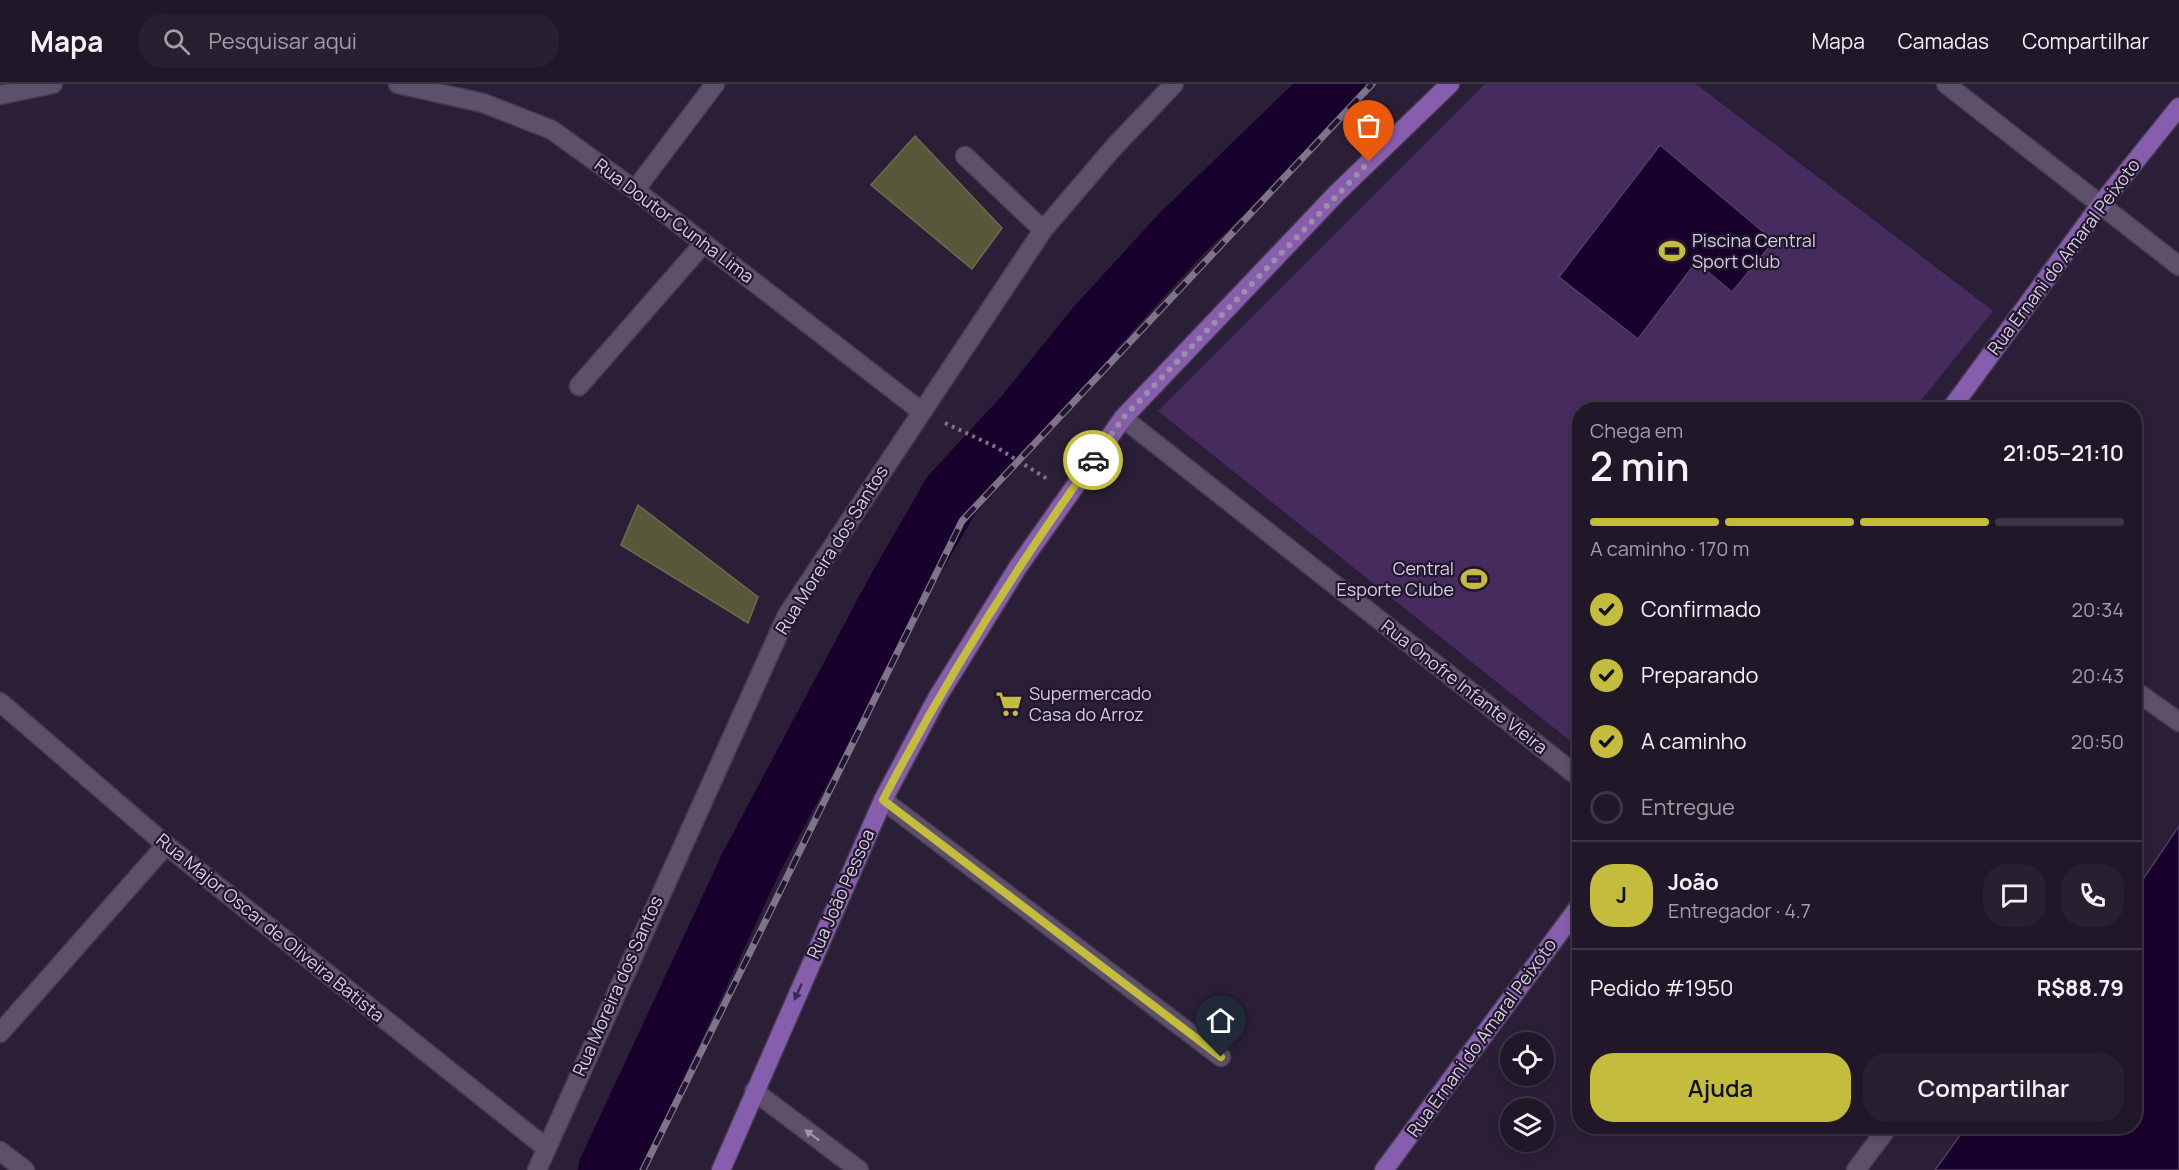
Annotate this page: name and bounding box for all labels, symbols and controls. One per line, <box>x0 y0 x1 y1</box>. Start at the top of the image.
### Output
search box <box>139 14 559 68</box>
text: Mapa <box>30 22 103 60</box>
icon: search <box>160 25 193 58</box>
text: Pesquisar aqui <box>208 26 357 56</box>
text: Mapa <box>1811 27 1865 55</box>
text: Camadas <box>1898 27 1989 55</box>
text: Compartilhar <box>2022 27 2149 55</box>
pin <box>1343 100 1394 162</box>
icon: bag <box>1352 109 1385 142</box>
street label: Rua Doutor Cunha Lima <box>590 152 759 288</box>
street label: Rua Ernani do Amaral Peixoto <box>1981 153 2145 359</box>
place label: Piscina Central Sport Club <box>1692 228 1816 273</box>
sports icon: Piscina Central Sport Club <box>1657 236 1687 266</box>
text: Chega em <box>1590 417 1683 444</box>
courier <box>1063 430 1123 490</box>
text: 21:05–21:10 <box>2003 438 2124 468</box>
text: 2 min <box>1590 439 1689 493</box>
icon: car <box>1077 444 1110 477</box>
street label: Rua Moreira dos Santos <box>769 460 893 639</box>
text: A caminho · 170 m <box>1590 535 1750 562</box>
place label: Central Esporte Clube <box>1337 556 1454 601</box>
sports icon: Central Esporte Clube <box>1459 564 1489 594</box>
icon: check <box>1590 593 1623 626</box>
text: Confirmado <box>1641 594 1761 624</box>
text: 20:34 <box>2072 596 2124 623</box>
street label: Rua Onofre Infante Vieira <box>1376 614 1553 759</box>
icon: check <box>1590 659 1623 692</box>
text: Preparando <box>1641 660 1759 690</box>
text: 20:43 <box>2072 662 2124 689</box>
place label: Supermercado Casa do Arroz <box>1029 681 1152 726</box>
supermarket icon: Supermercado Casa do Arroz <box>994 689 1024 719</box>
icon: check <box>1590 725 1623 758</box>
text: A caminho <box>1641 726 1747 756</box>
text: 20:50 <box>2071 728 2124 755</box>
text: Entregue <box>1641 792 1735 822</box>
street label: Rua João Pessoa <box>801 825 879 962</box>
street label: Rua Major Oscar de Oliveira Batista <box>152 828 390 1027</box>
button: chat <box>1983 864 2046 927</box>
button: phone <box>2061 864 2124 927</box>
text: João <box>1668 867 1719 897</box>
text: J <box>1616 880 1627 910</box>
street label: Rua Moreira dos Santos <box>566 892 668 1080</box>
text: Entregador · 4.7 <box>1668 897 1811 924</box>
street label: Rua Ernani do Amaral Peixoto <box>1401 933 1561 1142</box>
text: Pedido #1950 <box>1590 973 1733 1003</box>
text: R$88.79 <box>2037 973 2124 1003</box>
one-way arrow <box>793 984 802 1001</box>
pin <box>1195 995 1246 1057</box>
icon: home <box>1204 1004 1237 1037</box>
map controls <box>1500 1032 1554 1152</box>
button: locate <box>1500 1032 1554 1086</box>
button: Ajuda <box>1590 1053 1851 1122</box>
button: Compartilhar <box>1863 1053 2124 1122</box>
button: layers <box>1500 1098 1554 1152</box>
one-way arrow <box>805 1129 820 1141</box>

